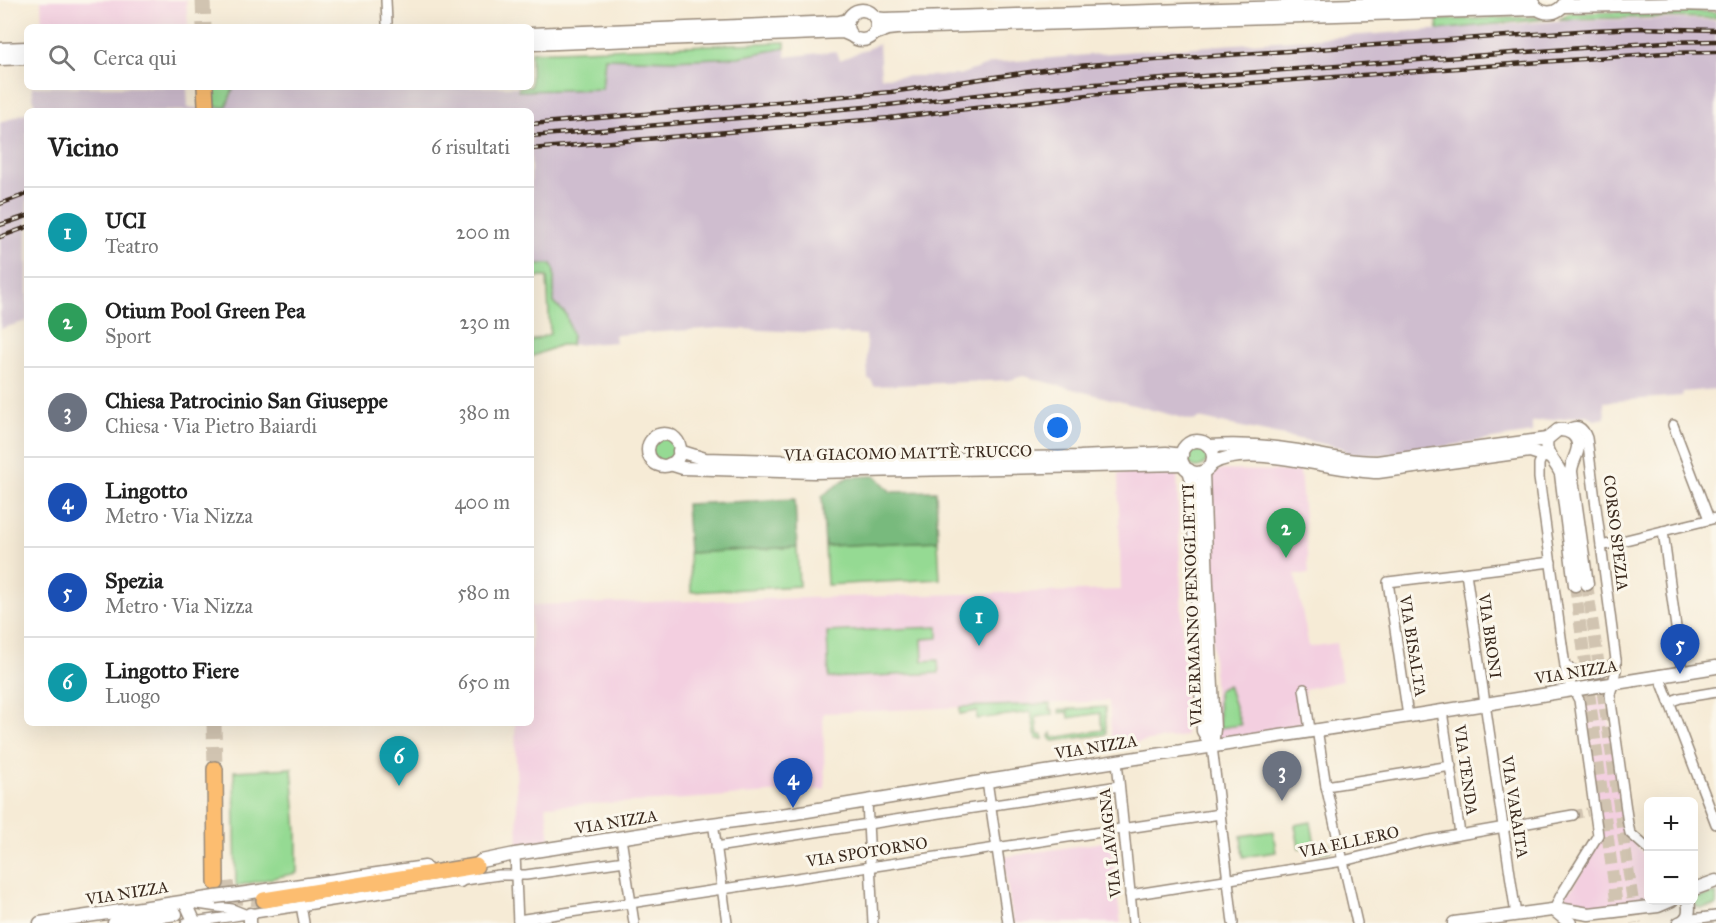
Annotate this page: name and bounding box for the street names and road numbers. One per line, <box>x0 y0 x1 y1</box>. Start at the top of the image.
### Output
street label: VIA GIACOMO MATTÈ TRUCCO <box>783 439 1032 465</box>
street label: CORSO SPEZIA <box>1599 474 1633 592</box>
street label: VIA ERMANNO FENOGLIETTI <box>1178 483 1206 728</box>
street label: VIA BRONI <box>1474 591 1505 680</box>
street label: VIA BISALTA <box>1395 593 1430 698</box>
street label: VIA NIZZA <box>1532 656 1619 688</box>
street label: VIA TENDA <box>1450 722 1482 817</box>
street label: VIA NIZZA <box>1052 731 1139 763</box>
street label: VIA VARAITA <box>1497 753 1533 860</box>
street label: VIA LAVAGNA <box>1095 787 1125 900</box>
street label: VIA NIZZA <box>572 806 659 838</box>
street label: VIA ELLERO <box>1296 822 1401 862</box>
street label: VIA SPOTORNO <box>804 833 929 871</box>
street label: VIA NIZZA <box>83 877 170 909</box>

